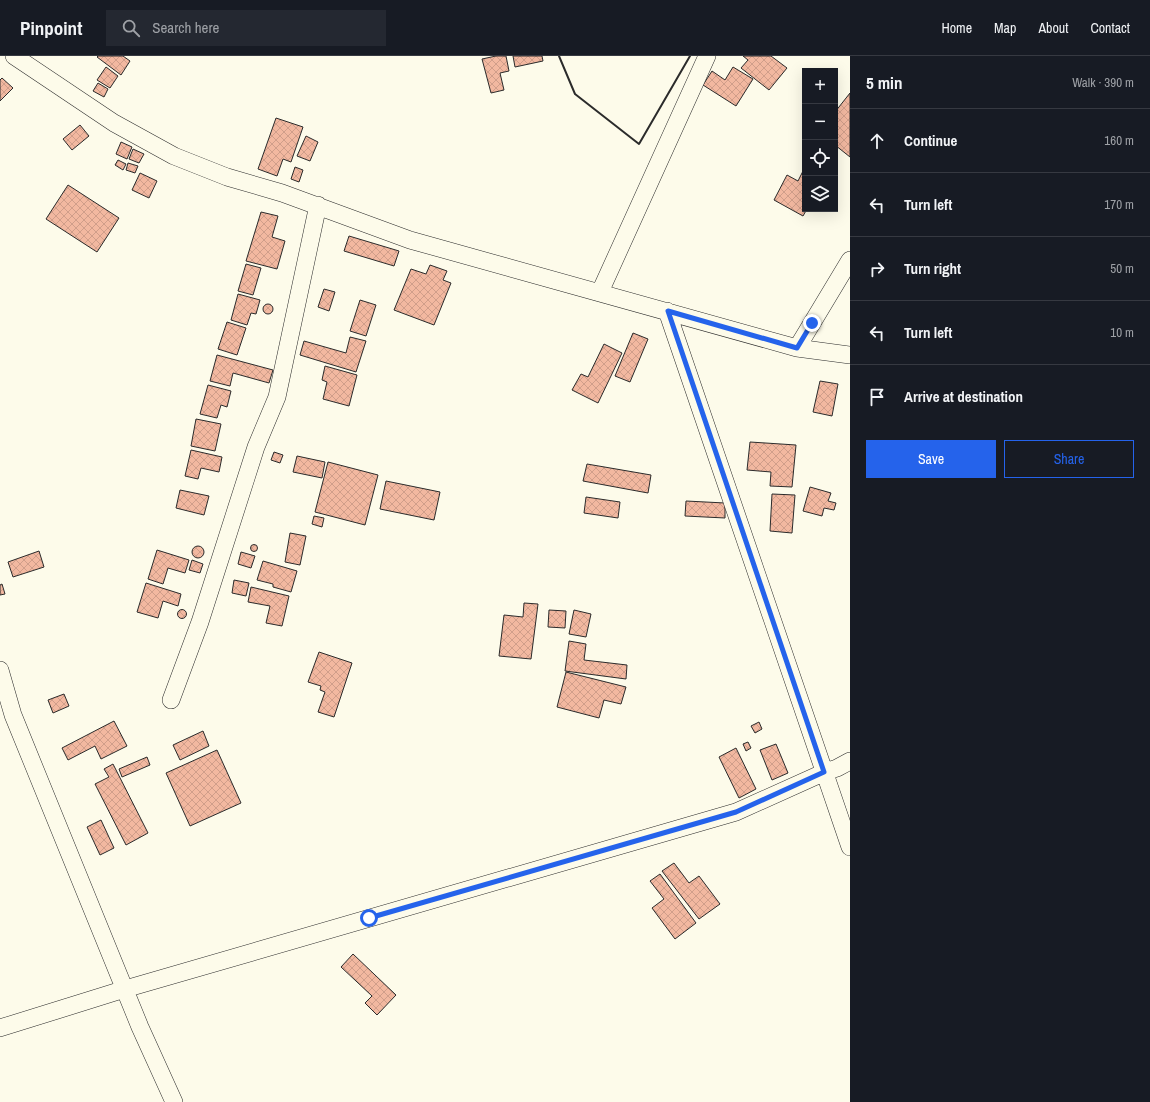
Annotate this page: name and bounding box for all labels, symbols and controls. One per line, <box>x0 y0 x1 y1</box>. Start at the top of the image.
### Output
search box <box>106 10 386 46</box>
text: Pinpoint <box>20 15 82 41</box>
icon: search <box>120 17 142 39</box>
text: Search here <box>152 17 219 38</box>
text: Home <box>941 19 972 37</box>
text: Map <box>994 19 1016 37</box>
text: About <box>1038 19 1068 37</box>
text: Contact <box>1090 19 1130 37</box>
map controls <box>802 68 838 212</box>
button: + <box>802 68 838 104</box>
text: 5 min <box>866 71 902 94</box>
text: Walk · 390 m <box>1072 74 1134 91</box>
button: − <box>802 104 838 140</box>
icon: ahead <box>866 130 888 152</box>
text: Continue <box>904 130 957 151</box>
text: 160 m <box>1104 132 1134 149</box>
button: locate <box>802 140 838 176</box>
button: layers <box>802 176 838 212</box>
icon: left <box>866 194 888 216</box>
text: Turn left <box>904 194 952 215</box>
text: 170 m <box>1104 196 1134 213</box>
icon: right <box>866 258 888 280</box>
text: Turn right <box>904 258 961 279</box>
text: 50 m <box>1110 260 1134 277</box>
route end <box>803 314 821 332</box>
icon: left <box>866 322 888 344</box>
text: Turn left <box>904 322 952 343</box>
text: 10 m <box>1110 324 1134 341</box>
icon: arrive <box>866 386 888 408</box>
text: Arrive at destination <box>904 386 1023 407</box>
button: Save <box>866 440 996 478</box>
button: Share <box>1004 440 1134 478</box>
route start <box>360 909 378 927</box>

